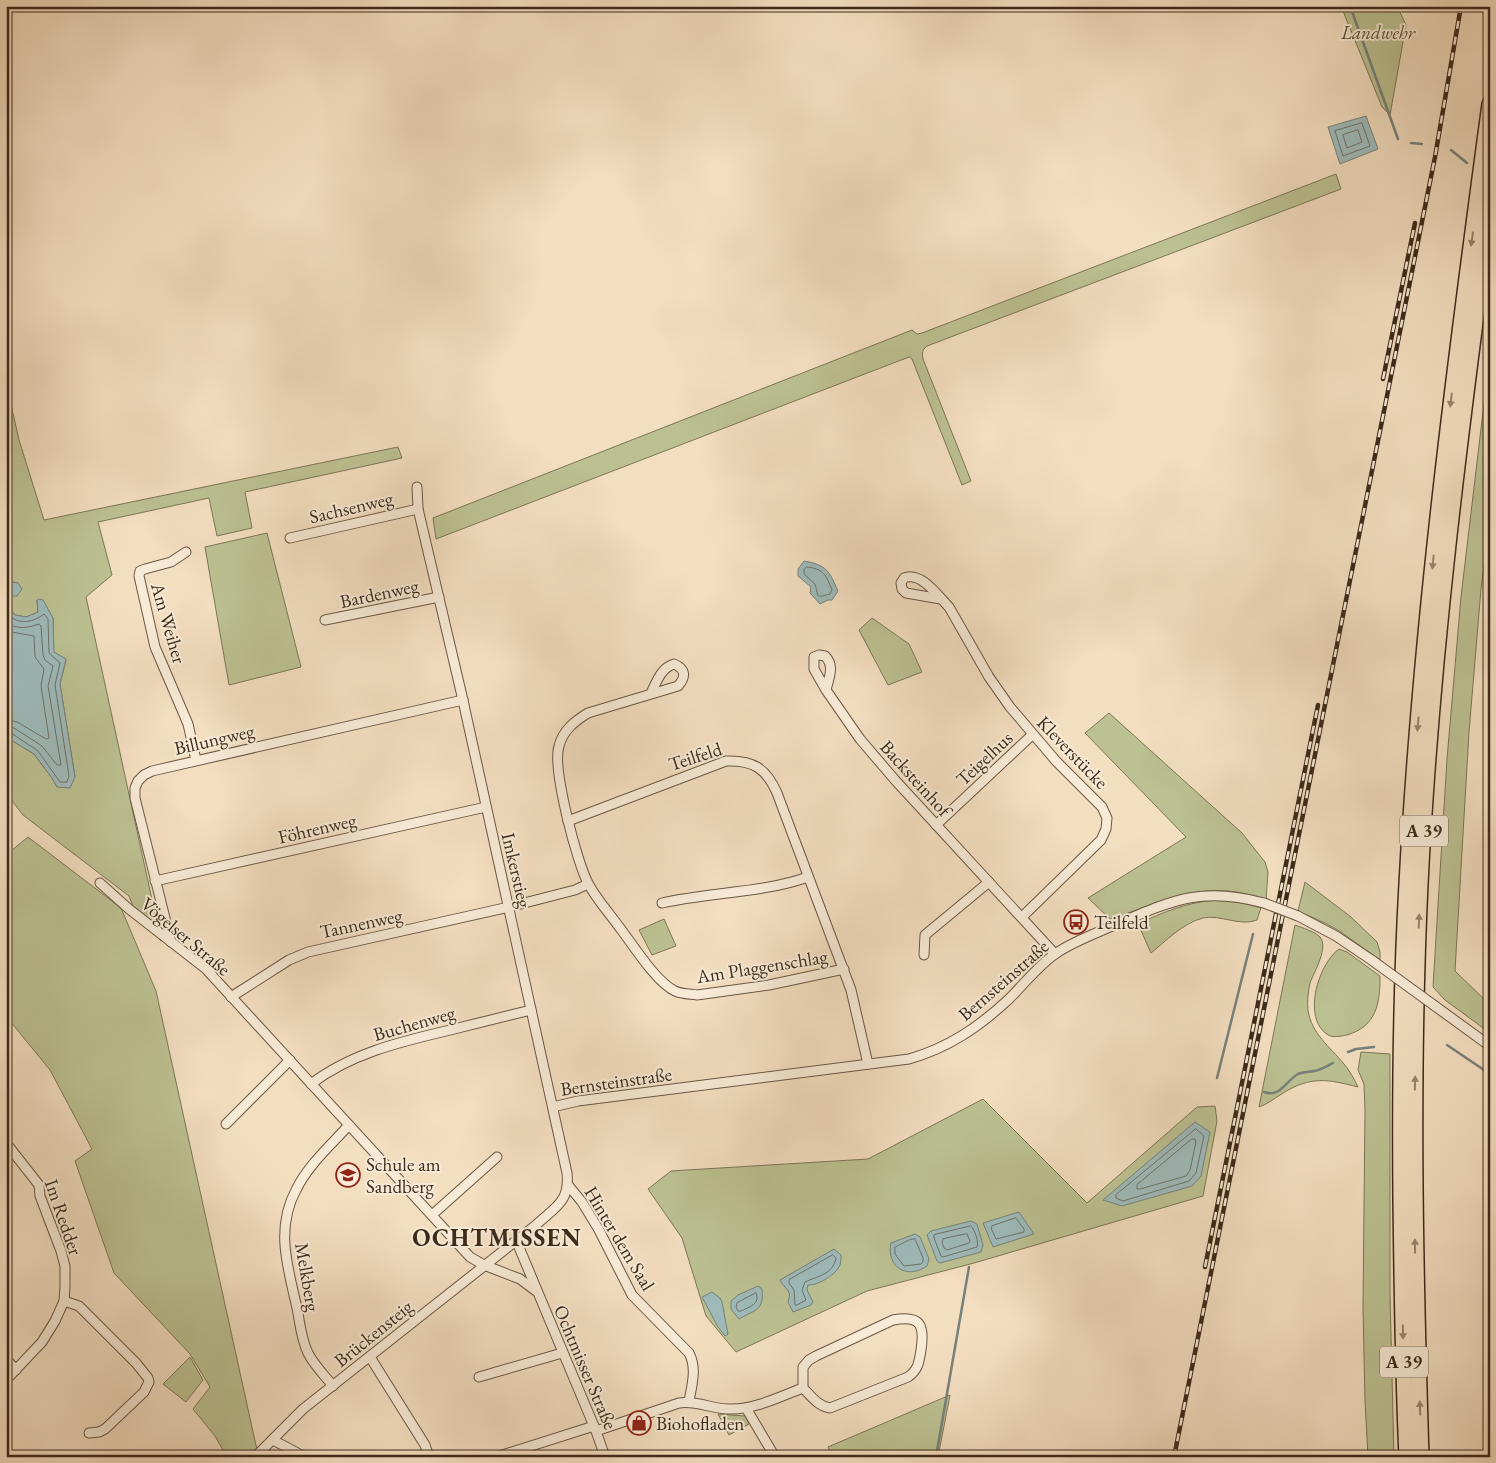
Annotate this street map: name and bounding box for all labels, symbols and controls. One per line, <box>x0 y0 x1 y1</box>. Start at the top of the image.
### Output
park label: Landwehr <box>1340 20 1416 45</box>
one-way arrow <box>1468 232 1476 248</box>
one-way arrow <box>1447 393 1455 409</box>
street label: Sachsenweg <box>307 486 396 529</box>
one-way arrow <box>1429 554 1437 570</box>
street label: Bardenweg <box>337 573 421 614</box>
street label: Am Weiher <box>145 579 192 667</box>
street label: Kleverstücke <box>1031 710 1114 794</box>
one-way arrow <box>1413 716 1421 732</box>
street label: Billungweg <box>172 718 257 761</box>
street label: Teigelhus <box>951 726 1018 791</box>
street label: Backsteinhof <box>875 735 958 823</box>
street label: Teilfeld <box>665 736 725 777</box>
street label: Föhrenweg <box>276 807 359 850</box>
road number: A 39 <box>1400 816 1448 846</box>
street label: Imkerstieg <box>496 830 537 911</box>
street label: Vögelser Straße <box>136 891 236 981</box>
street label: Tannenweg <box>318 902 405 944</box>
bus stop icon: Teilfeld <box>1063 909 1089 935</box>
place label: Teilfeld <box>1094 910 1149 935</box>
one-way arrow <box>1415 912 1423 928</box>
street label: Bernsteinstraße <box>953 934 1054 1027</box>
street label: Am Plaggenschlag <box>694 944 830 989</box>
street label: Buchenweg <box>370 1000 459 1047</box>
street label: Bernsteinstraße <box>559 1061 673 1102</box>
one-way arrow <box>1411 1075 1419 1091</box>
place label: Schule am Sandberg <box>366 1152 441 1199</box>
school or university icon: Schule am Sandberg <box>335 1162 361 1188</box>
street label: Im Redder <box>39 1176 88 1259</box>
street label: Hinter dem Saal <box>579 1181 661 1296</box>
district label: OCHTMISSEN <box>412 1222 582 1253</box>
one-way arrow <box>1411 1237 1419 1253</box>
street label: Melkberg <box>289 1241 326 1314</box>
street label: Brückensteig <box>329 1294 418 1373</box>
street label: Ochtmisser Straße <box>548 1301 623 1433</box>
one-way arrow <box>1399 1324 1407 1340</box>
road number: A 39 <box>1380 1346 1428 1378</box>
one-way arrow <box>1415 1400 1423 1416</box>
shop icon: Biohofladen <box>626 1410 652 1436</box>
place label: Biohofladen <box>656 1411 744 1436</box>

